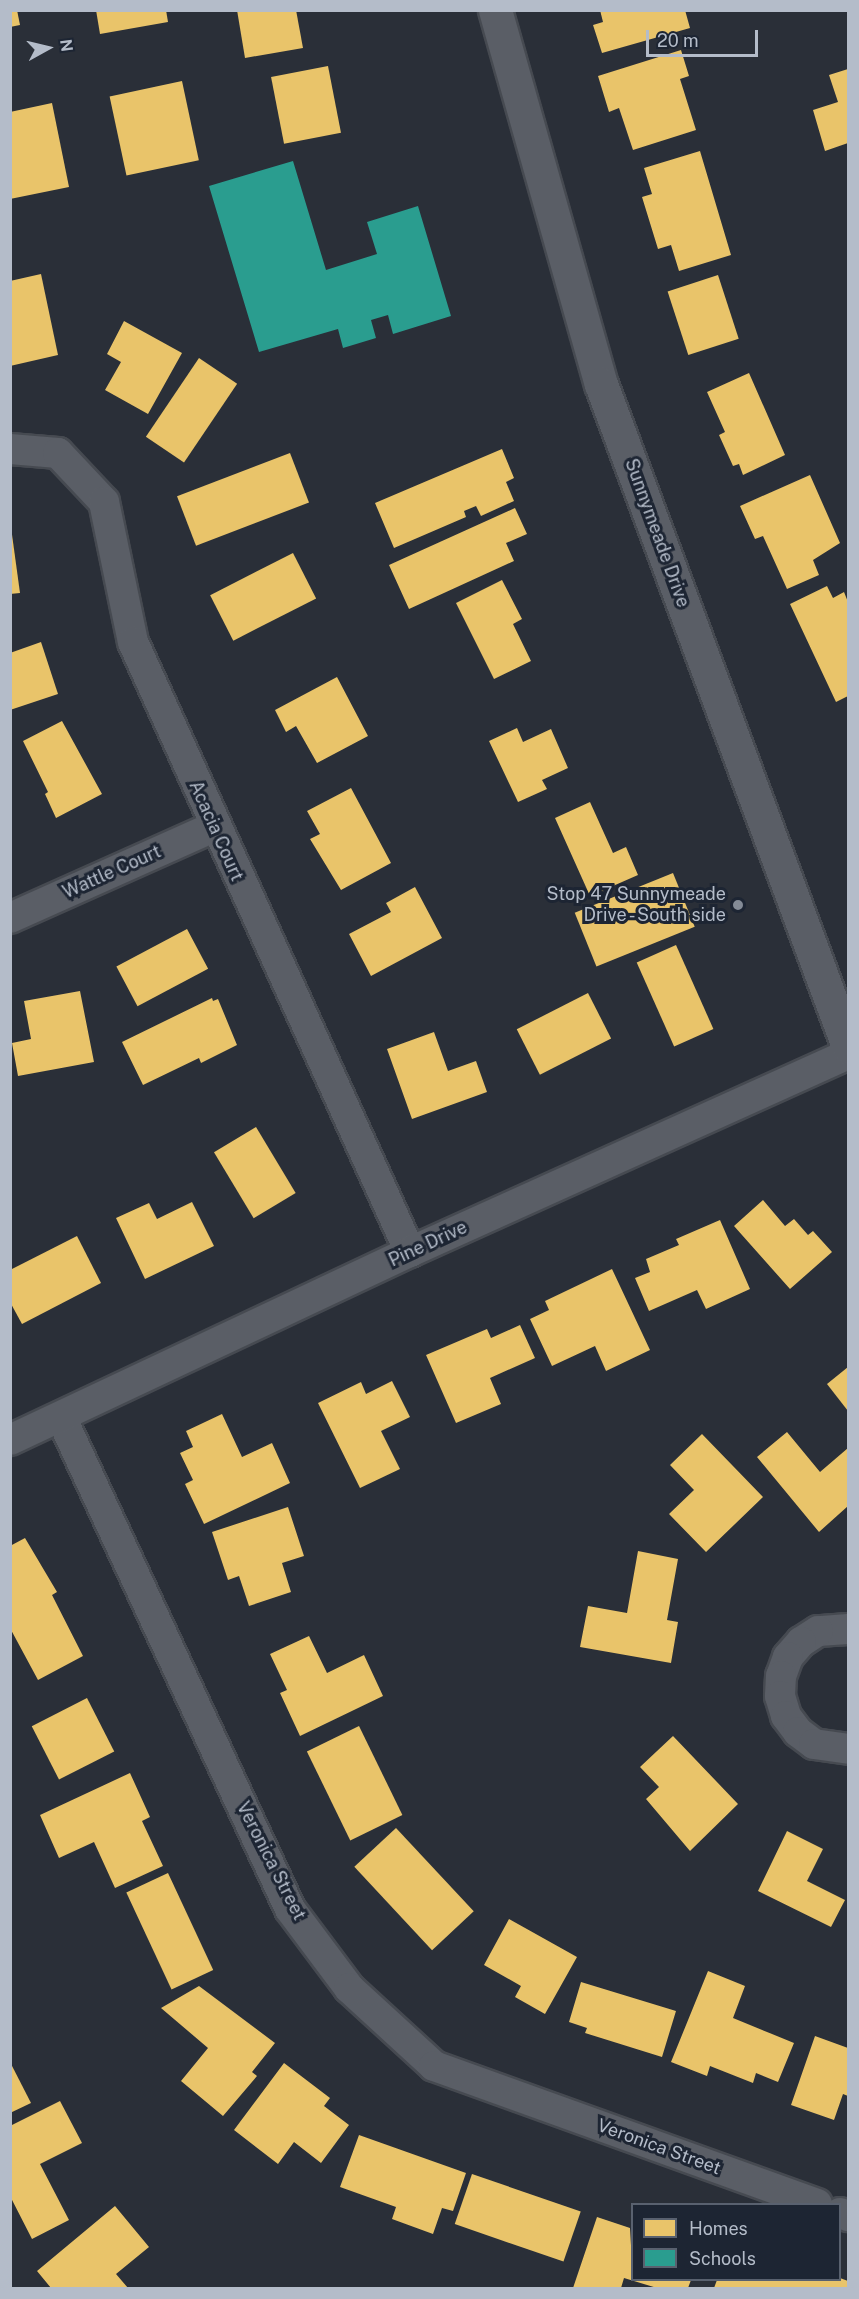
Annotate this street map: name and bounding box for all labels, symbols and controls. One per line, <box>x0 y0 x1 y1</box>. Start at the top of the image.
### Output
north arrow <box>18 18 78 78</box>
scale bar <box>649 18 762 56</box>
text: 20 m <box>657 30 699 51</box>
text: N <box>56 38 77 53</box>
street label: Sunnymeade Drive <box>620 456 694 610</box>
street label: Acacia Court <box>184 778 248 884</box>
street label: Wattle Court <box>59 841 165 903</box>
place label: Stop 47 Sunnymeade Drive - South side <box>547 884 726 926</box>
marker: Stop 47 Sunnymeade Drive - South side <box>731 898 745 912</box>
street label: Pine Drive <box>385 1216 471 1272</box>
street label: Veronica Street <box>232 1798 310 1924</box>
street label: Veronica Street <box>594 2115 724 2179</box>
legend <box>631 2203 841 2281</box>
text: Homes <box>689 2218 748 2239</box>
text: Schools <box>689 2248 756 2269</box>

